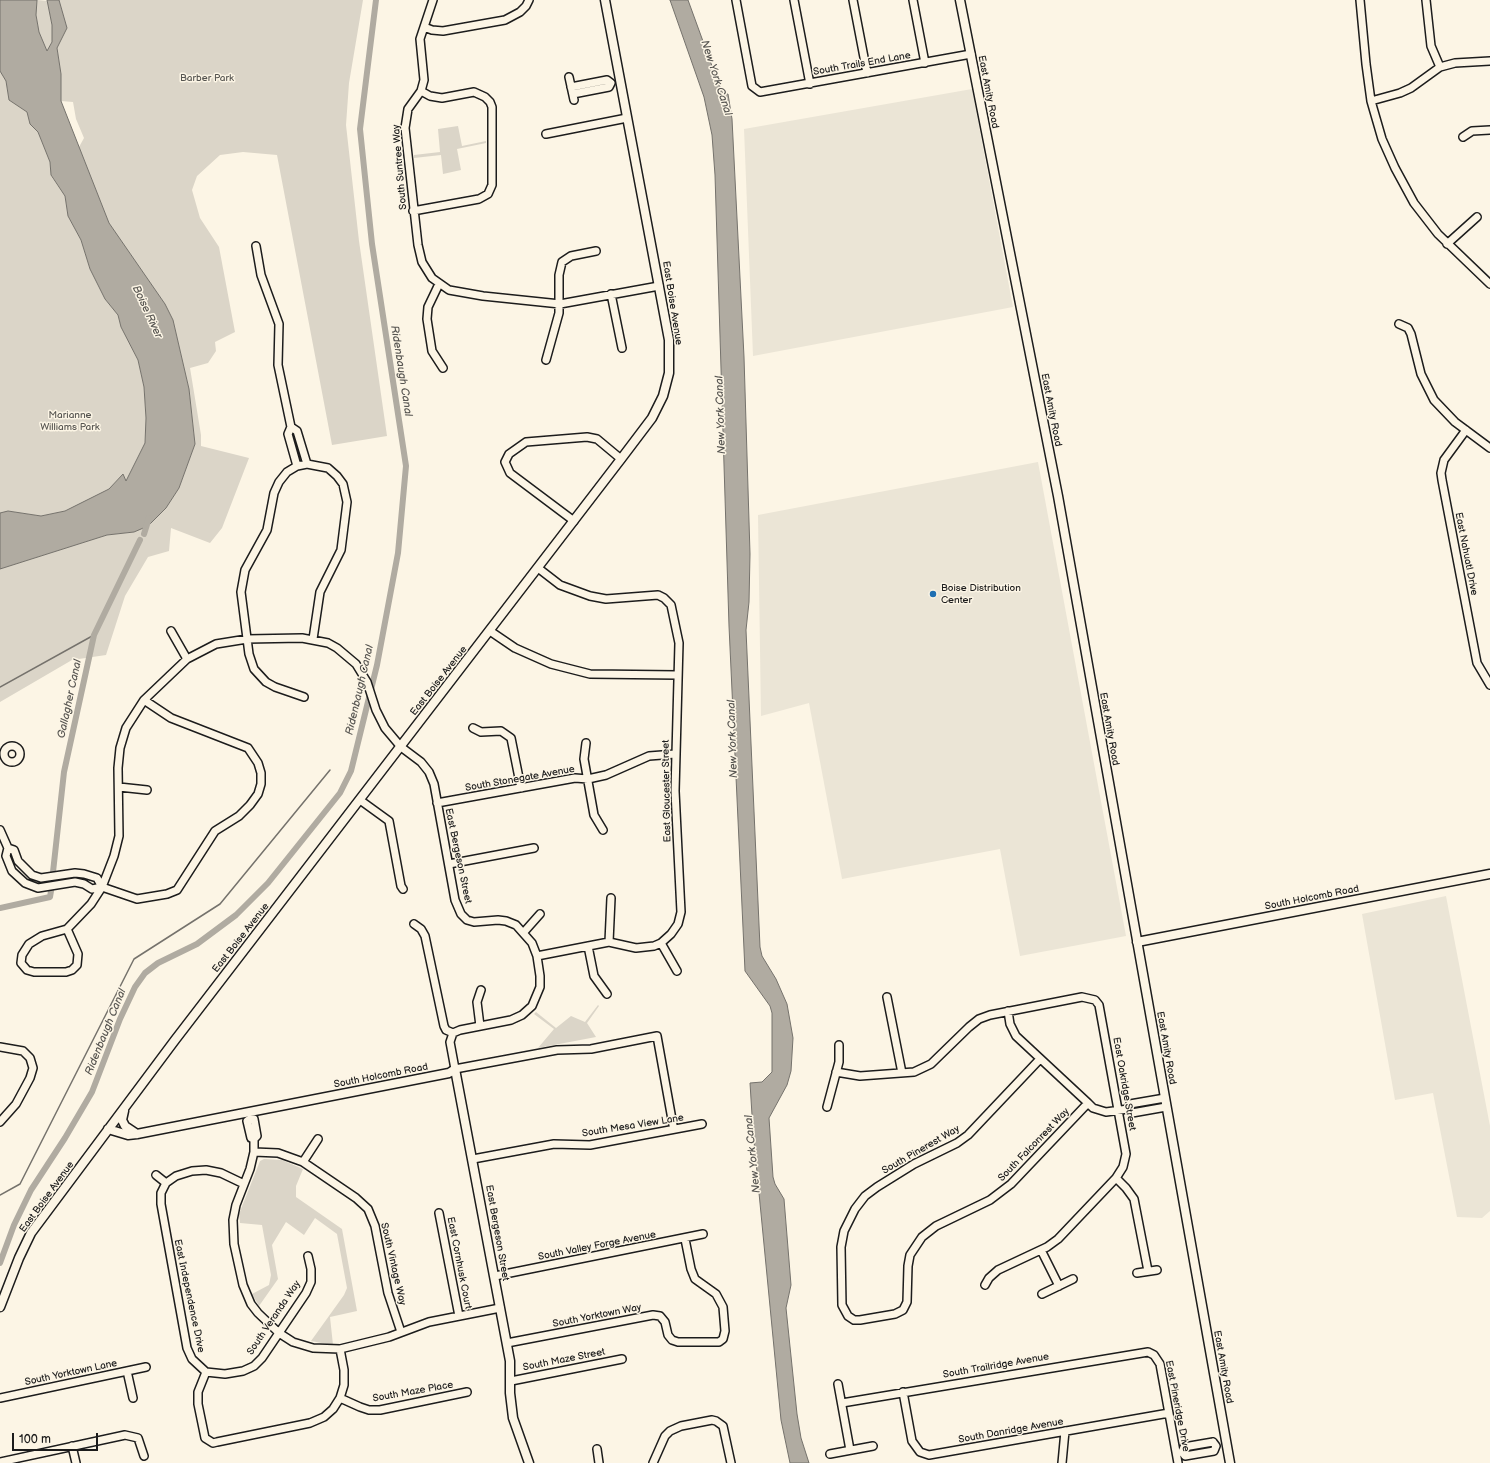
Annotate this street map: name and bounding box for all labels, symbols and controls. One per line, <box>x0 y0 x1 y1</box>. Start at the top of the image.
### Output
water label: New York Canal <box>698 39 734 117</box>
street label: South Trails End Lane <box>812 50 912 78</box>
street label: East Amity Road <box>975 54 1001 130</box>
park label: Barber Park <box>180 72 234 84</box>
street label: South Suntree Way <box>390 124 410 210</box>
street label: East Boise Avenue <box>659 260 685 346</box>
water label: Boise River <box>129 284 165 340</box>
water label: Ridenbaugh Canal <box>387 325 415 417</box>
street label: East Amity Road <box>1038 372 1064 448</box>
water label: New York Canal <box>713 376 729 454</box>
park label: Marianne Williams Park <box>40 409 100 432</box>
street label: East Nahuatl Drive <box>1452 511 1480 597</box>
place label: Boise Distribution Center <box>941 582 1021 606</box>
marker: Boise Distribution Center <box>928 589 938 599</box>
water label: Ridenbaugh Canal <box>343 644 377 736</box>
street label: East Boise Avenue <box>408 644 470 718</box>
water label: Gallagher Canal <box>55 658 85 740</box>
street label: East Amity Road <box>1097 691 1121 767</box>
water label: New York Canal <box>725 700 741 778</box>
street label: East Gloucester Street <box>660 740 674 842</box>
street label: South Stonegate Avenue <box>464 763 576 795</box>
street label: East Bergeson Street <box>442 807 474 905</box>
street label: South Holcomb Road <box>1264 883 1360 913</box>
street label: East Boise Avenue <box>210 901 272 975</box>
water label: Ridenbaugh Canal <box>83 987 129 1077</box>
street label: East Amity Road <box>1154 1010 1178 1086</box>
street label: East Oakridge Street <box>1110 1036 1138 1132</box>
street label: South Holcomb Road <box>333 1061 429 1091</box>
street label: South Falconrest Way <box>996 1106 1072 1184</box>
street label: South Mesa View Lane <box>581 1112 685 1140</box>
water label: New York Canal <box>742 1114 764 1194</box>
street label: South Pinerest Way <box>880 1123 962 1177</box>
street label: East Boise Avenue <box>17 1159 77 1235</box>
street label: East Bergeson Street <box>483 1184 511 1282</box>
street label: East Cornhusk Court <box>444 1216 474 1310</box>
street label: South Vintage Way <box>378 1222 408 1306</box>
street label: South Valley Forge Avenue <box>537 1229 657 1263</box>
street label: East Independence Drive <box>171 1238 207 1354</box>
street label: South Veranda Way <box>245 1278 303 1358</box>
street label: South Yorktown Way <box>552 1302 642 1330</box>
street label: East Amity Road <box>1211 1329 1235 1405</box>
street label: South Maze Street <box>522 1346 606 1374</box>
street label: South Trailridge Avenue <box>942 1351 1050 1381</box>
street label: South Yorktown Lane <box>24 1357 118 1389</box>
street label: East Pineridge Drive <box>1162 1359 1192 1453</box>
street label: South Maze Place <box>372 1379 454 1405</box>
street label: South Danridge Avenue <box>957 1416 1065 1446</box>
scale bar <box>14 1425 100 1451</box>
text: 100 m <box>19 1432 51 1447</box>

